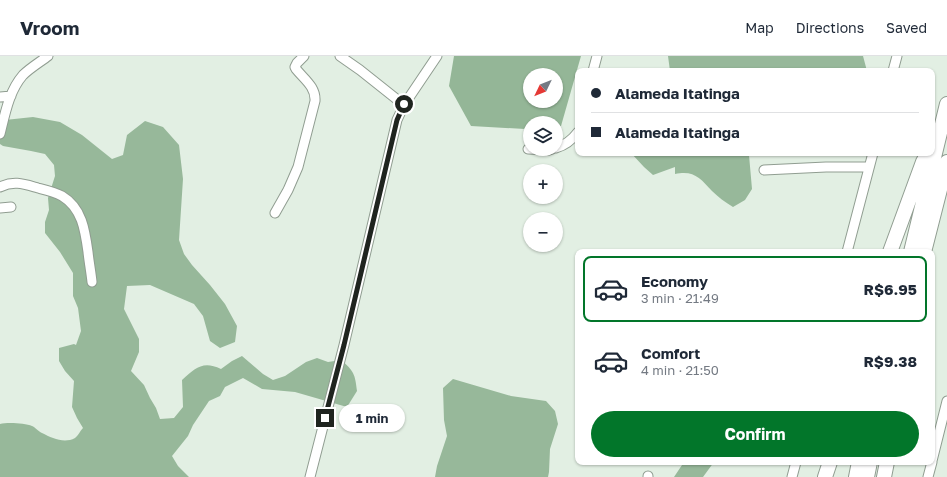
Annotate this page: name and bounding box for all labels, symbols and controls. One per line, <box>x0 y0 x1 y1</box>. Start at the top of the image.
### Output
text: Vroom <box>20 16 79 39</box>
text: Map <box>745 19 774 36</box>
text: Directions <box>796 19 864 36</box>
text: Saved <box>886 19 927 36</box>
north arrow <box>523 68 563 108</box>
map controls <box>523 68 563 252</box>
text: Alameda Itatinga <box>615 84 740 102</box>
route start <box>395 95 413 113</box>
button: layers <box>523 116 563 156</box>
text: Alameda Itatinga <box>615 123 740 141</box>
button: + <box>523 164 563 204</box>
button: − <box>523 212 563 252</box>
icon: car <box>593 271 629 307</box>
text: Economy <box>641 272 708 290</box>
text: R$6.95 <box>864 280 917 298</box>
text: 3 min · 21:49 <box>641 290 719 306</box>
icon: car <box>593 343 629 379</box>
text: Comfort <box>641 344 700 362</box>
text: R$9.38 <box>863 352 917 370</box>
text: 4 min · 21:50 <box>641 362 719 378</box>
callout: 1 min <box>339 404 405 432</box>
route end <box>316 409 334 427</box>
text: 1 min <box>356 410 388 426</box>
button: Confirm <box>591 411 919 457</box>

